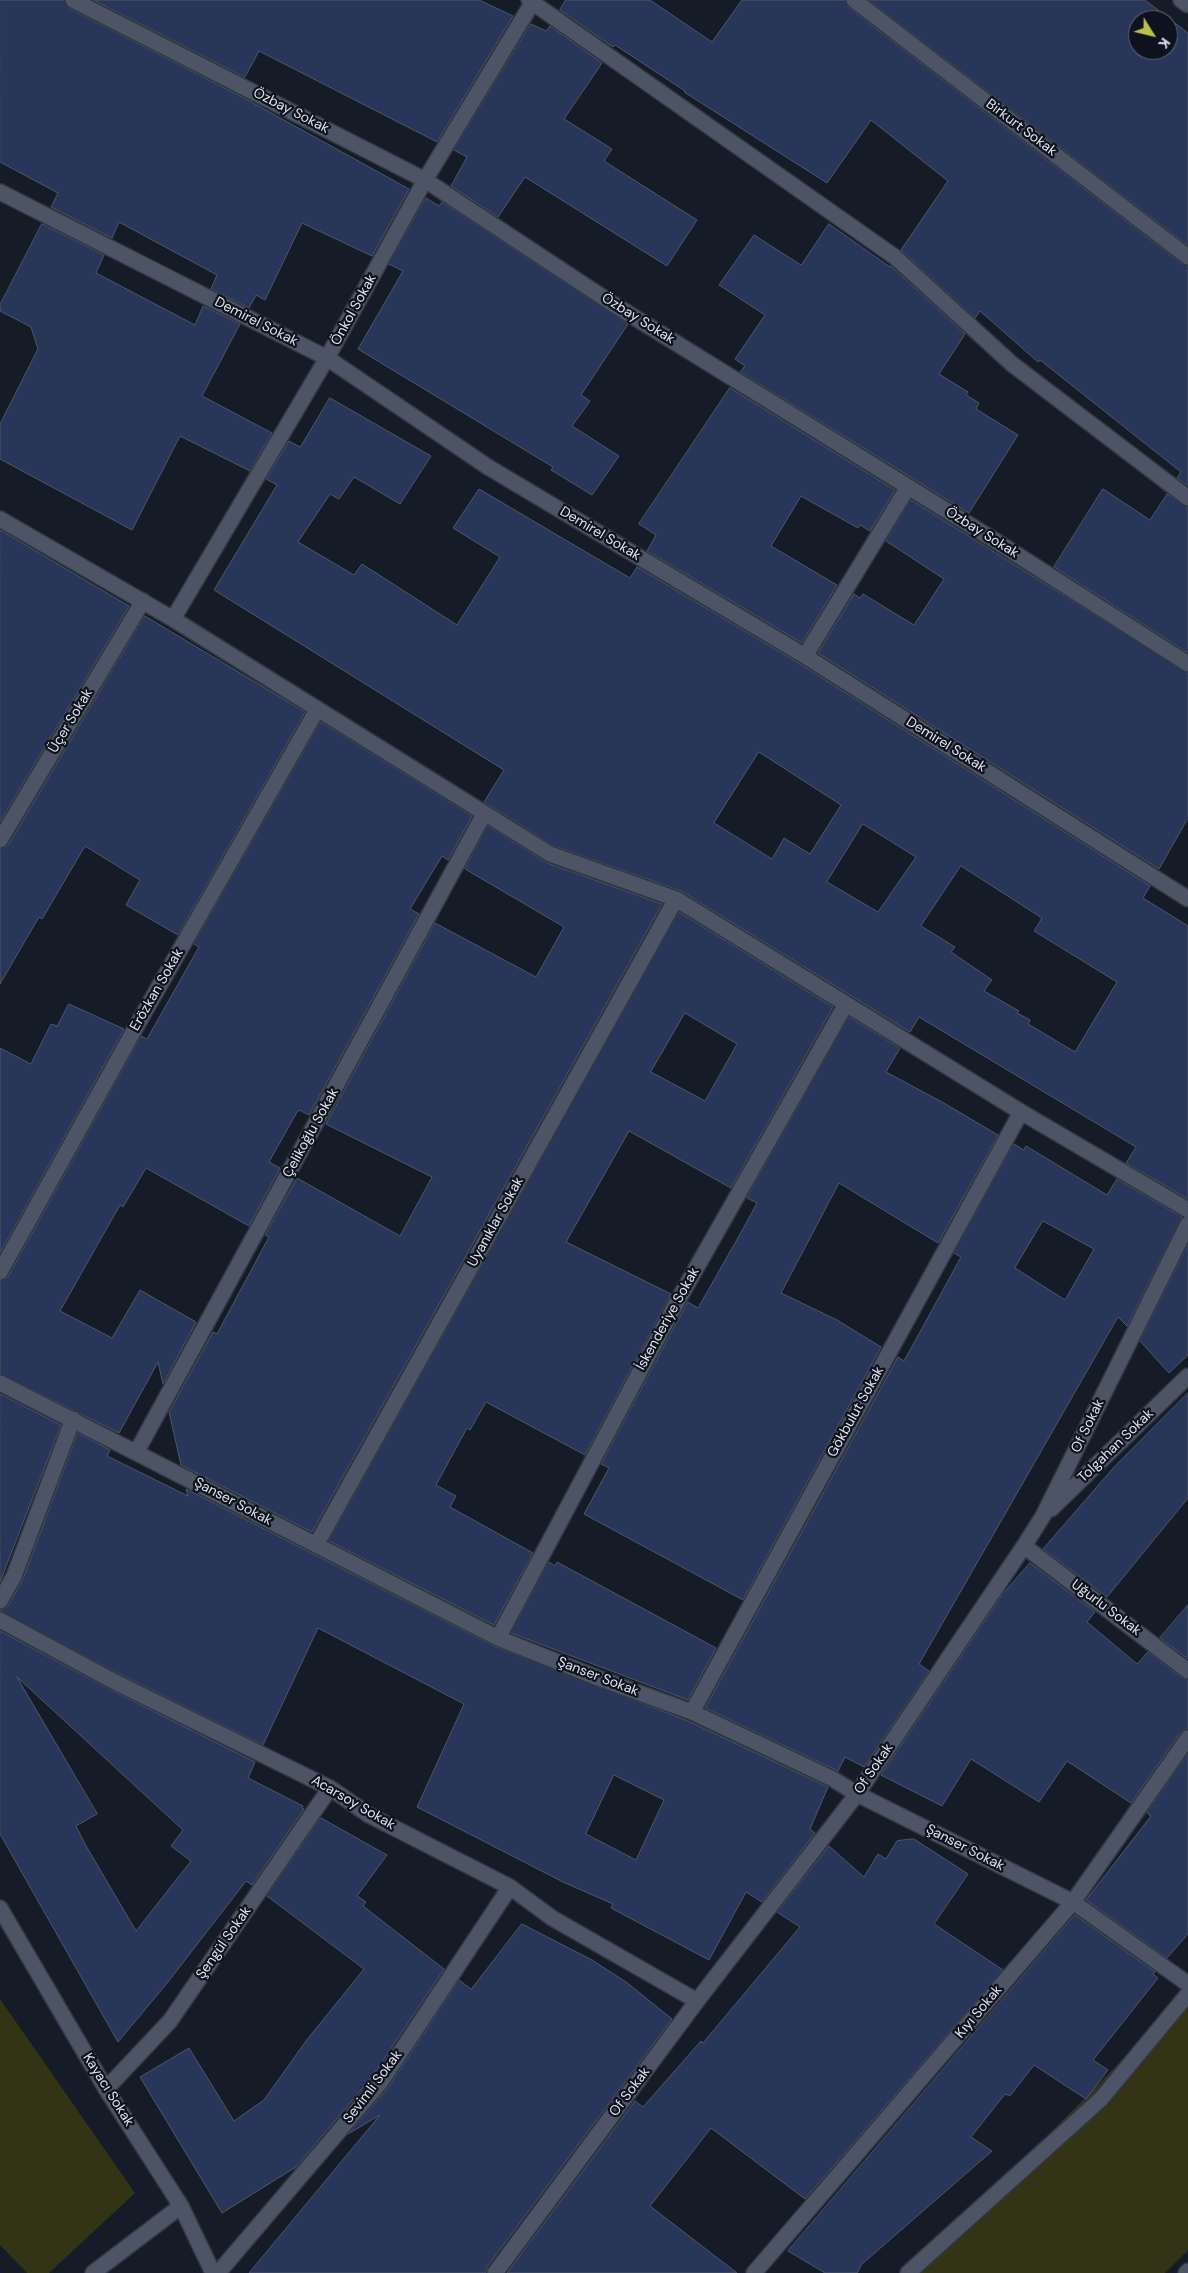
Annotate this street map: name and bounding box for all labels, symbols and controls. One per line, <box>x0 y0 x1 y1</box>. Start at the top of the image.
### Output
north arrow <box>1128 10 1178 60</box>
text: K <box>1154 34 1174 52</box>
street label: Özbay Sokak <box>250 85 332 137</box>
street label: Birkurt Sokak <box>982 96 1060 160</box>
street label: Önkol Sokak <box>328 272 380 348</box>
street label: Özbay Sokak <box>598 290 678 348</box>
street label: Demirel Sokak <box>212 294 300 350</box>
street label: Demirel Sokak <box>557 503 643 565</box>
street label: Özbay Sokak <box>942 504 1022 562</box>
street label: Üçer Sokak <box>45 686 97 756</box>
street label: Demirel Sokak <box>903 714 989 776</box>
street label: Erözkan Sokak <box>127 946 187 1034</box>
street label: Çelikoğlu Sokak <box>279 1085 343 1181</box>
street label: Uyanıklar Sokak <box>464 1174 528 1270</box>
street label: İskenderiye Sokak <box>633 1265 703 1373</box>
street label: Gökbulut Sokak <box>824 1364 888 1460</box>
street label: Of Sokak <box>1068 1397 1108 1455</box>
street label: Tolgahan Sokak <box>1075 1406 1157 1486</box>
street label: Şanser Sokak <box>191 1474 275 1530</box>
street label: Uğurlu Sokak <box>1068 1576 1144 1640</box>
street label: Şanser Sokak <box>555 1654 641 1700</box>
street label: Of Sokak <box>851 1741 897 1797</box>
street label: Acarsoy Sokak <box>308 1772 398 1834</box>
street label: Şanser Sokak <box>923 1821 1007 1875</box>
street label: Şengül Sokak <box>193 1903 255 1983</box>
street label: Kıyı Sokak <box>952 1982 1006 2042</box>
street label: Sevimli Sokak <box>340 2047 406 2127</box>
street label: Kayacı Sokak <box>79 2050 137 2130</box>
street label: Of Sokak <box>606 2064 654 2120</box>

